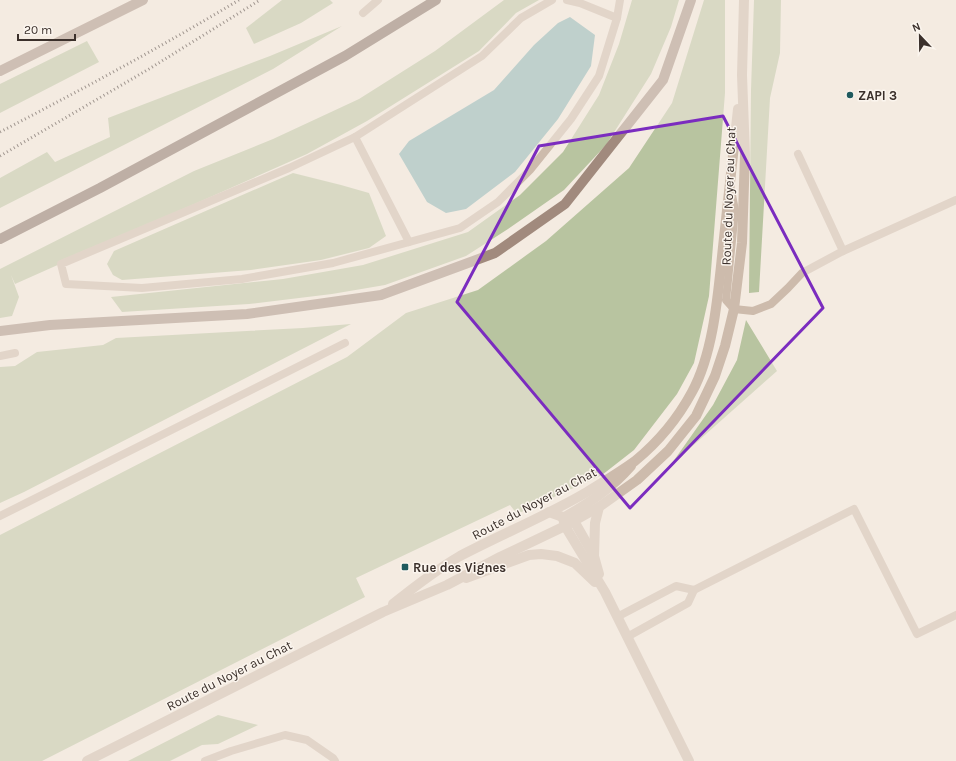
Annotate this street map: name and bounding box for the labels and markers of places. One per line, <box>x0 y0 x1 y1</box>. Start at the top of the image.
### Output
place label: ZAPI 3 <box>858 88 897 103</box>
marker: ZAPI 3 <box>845 90 855 100</box>
place label: Rue des Vignes <box>413 560 506 575</box>
marker: Rue des Vignes <box>400 562 410 572</box>

